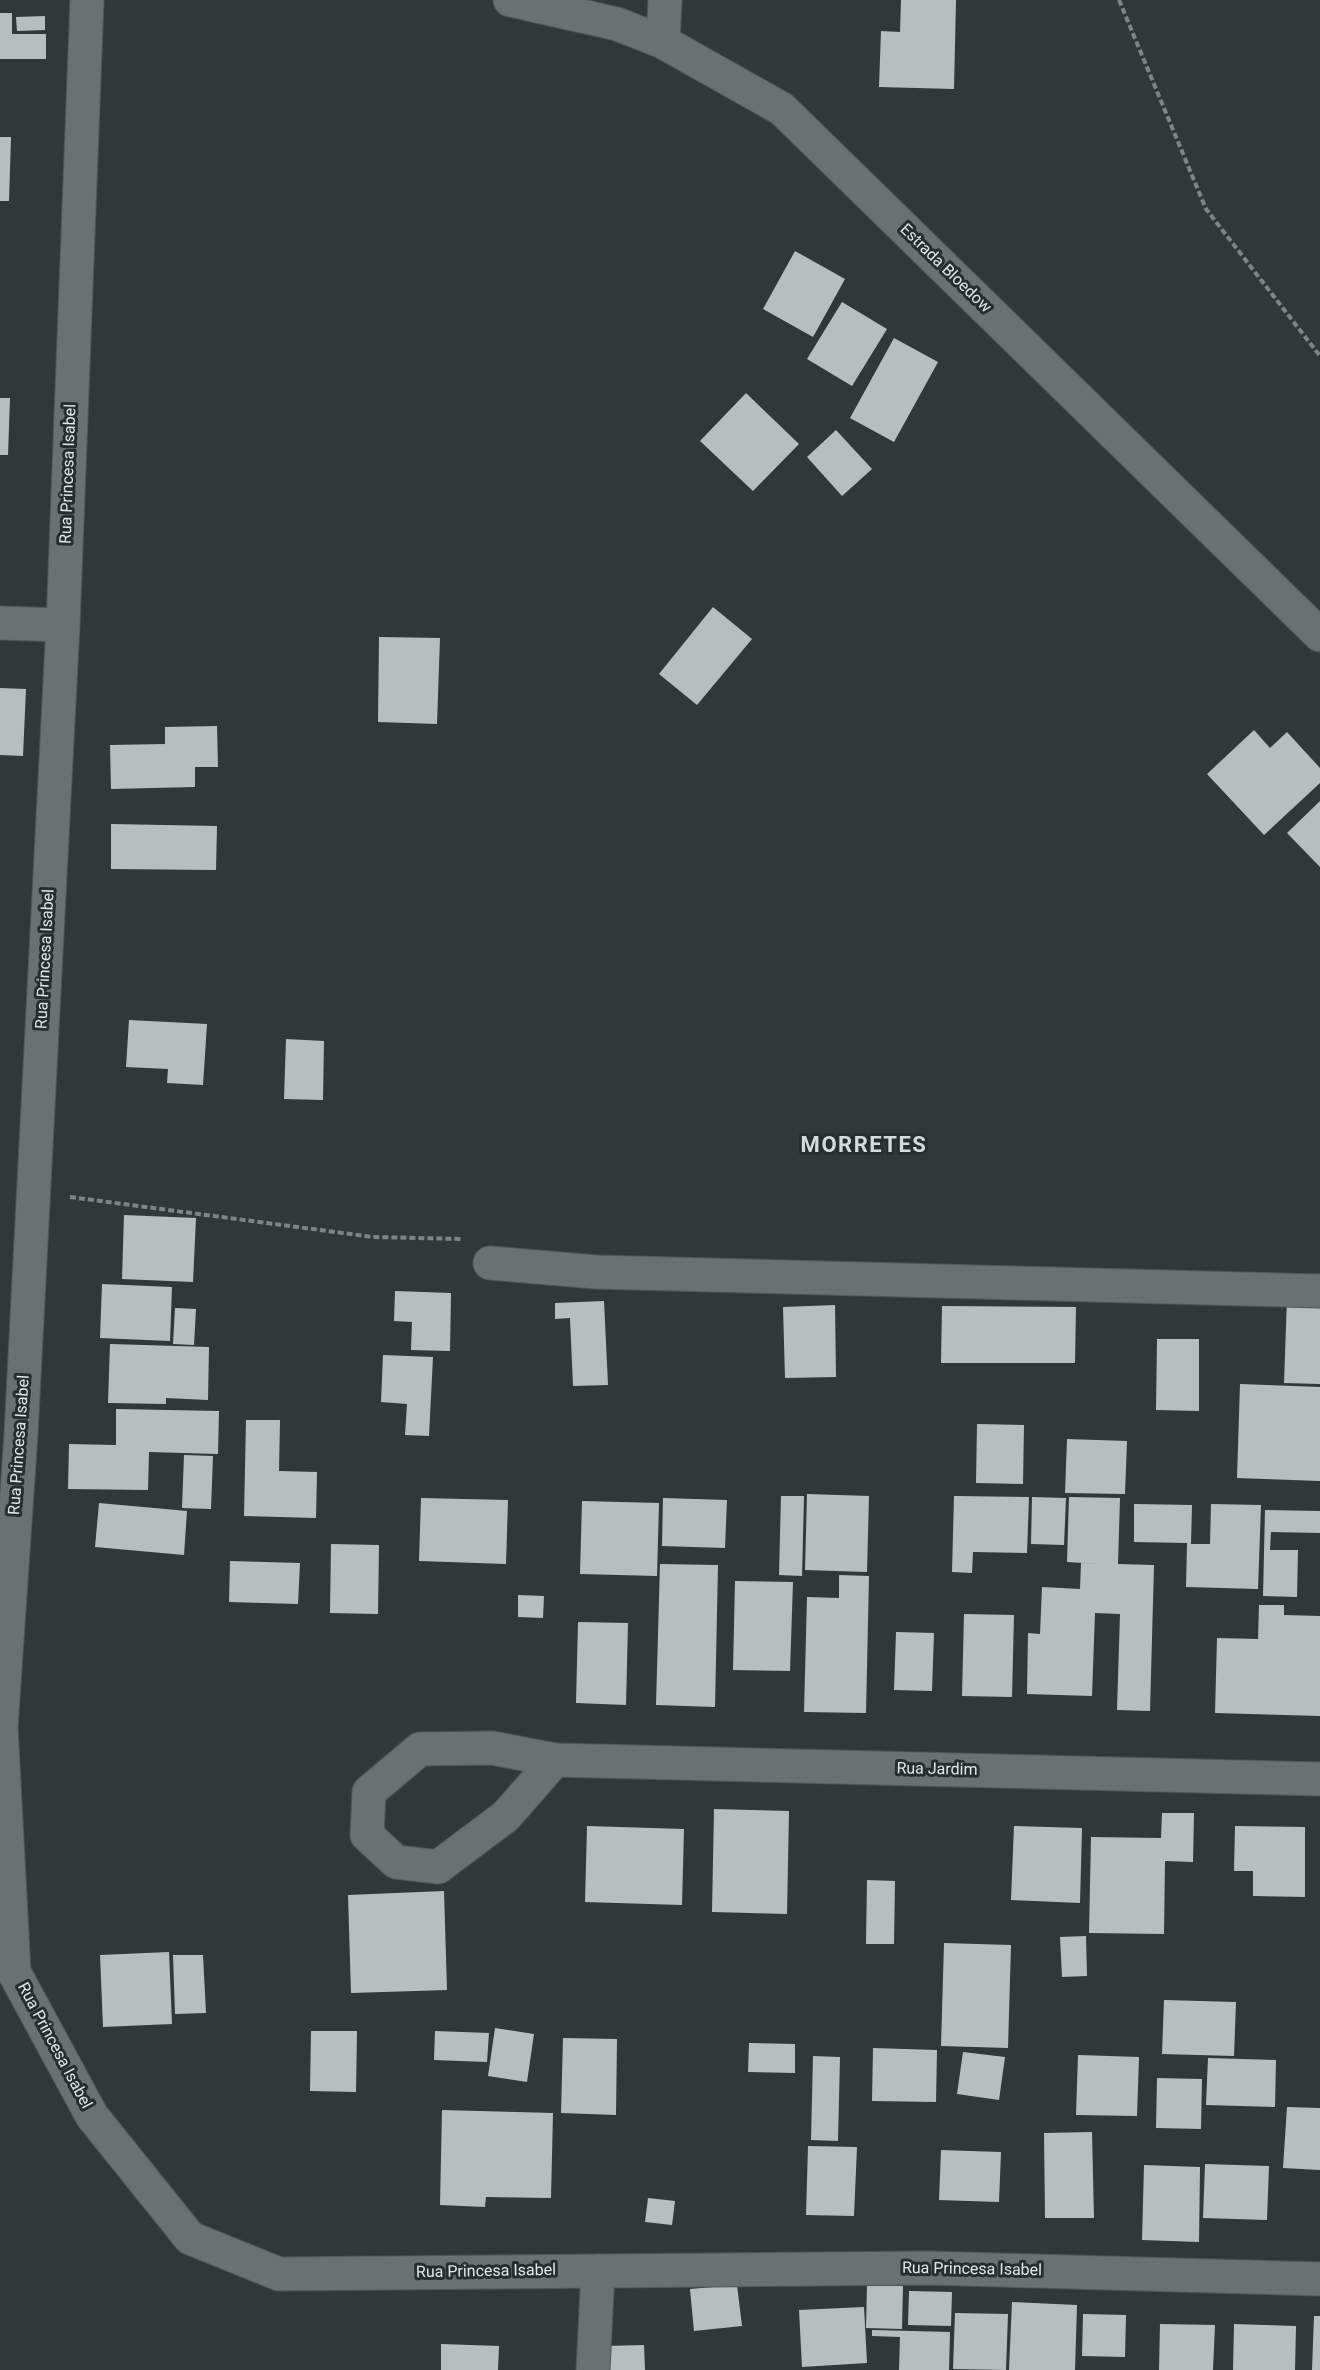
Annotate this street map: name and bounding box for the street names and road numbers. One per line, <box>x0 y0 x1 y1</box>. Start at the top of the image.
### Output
street label: Estrada Bloedow <box>895 221 995 317</box>
street label: Rua Princesa Isabel <box>57 404 81 544</box>
street label: Rua Princesa Isabel <box>33 889 59 1029</box>
street label: Rua Princesa Isabel <box>6 1374 34 1516</box>
street label: Rua Jardim <box>896 1760 978 1780</box>
street label: Rua Princesa Isabel <box>13 1980 95 2112</box>
street label: Rua Princesa Isabel <box>902 2259 1042 2281</box>
street label: Rua Princesa Isabel <box>416 2261 556 2283</box>

